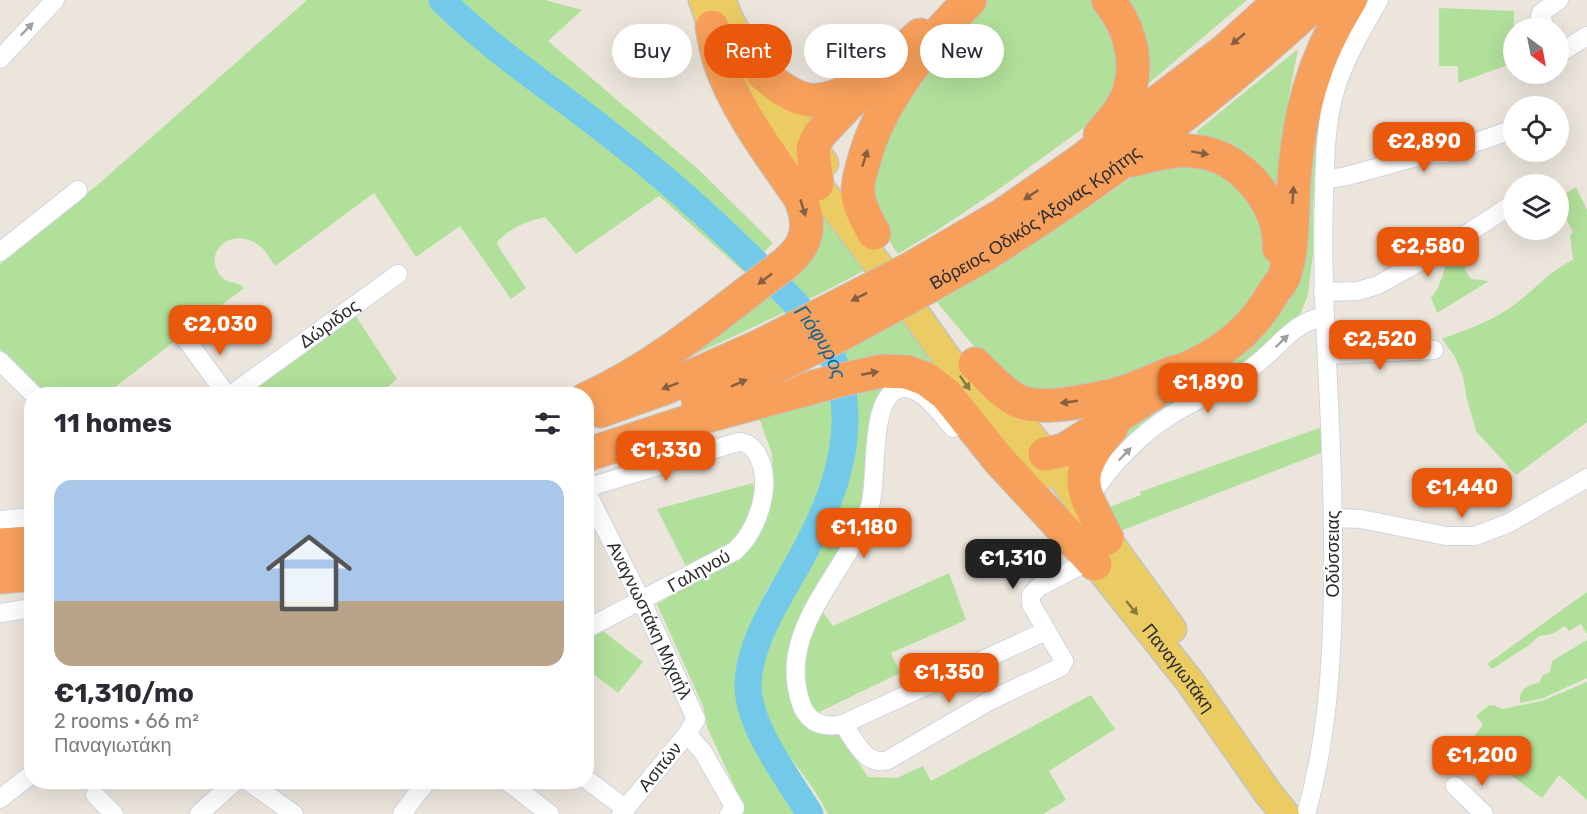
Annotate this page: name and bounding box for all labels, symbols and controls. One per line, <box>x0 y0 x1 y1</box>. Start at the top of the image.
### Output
north arrow <box>1503 18 1569 84</box>
map controls <box>1503 18 1569 240</box>
one-way arrow <box>20 23 34 37</box>
chip: Buy <box>612 24 692 78</box>
chip: Rent <box>704 24 792 78</box>
chip: Filters <box>804 24 908 78</box>
chip: New <box>920 24 1004 78</box>
one-way arrow <box>1231 32 1246 45</box>
button: locate <box>1503 96 1569 162</box>
pin: €2,890 <box>1375 122 1473 173</box>
text: €2,890 <box>1387 129 1461 153</box>
street label: Βόρειος Οδικός Άξονας Κρήτης <box>926 141 1146 294</box>
one-way arrow <box>1191 148 1210 157</box>
one-way arrow <box>860 149 870 167</box>
button: layers <box>1503 174 1569 240</box>
one-way arrow <box>1289 185 1298 204</box>
one-way arrow <box>1022 190 1039 201</box>
one-way arrow <box>799 199 808 217</box>
pin: €2,580 <box>1379 227 1477 278</box>
text: €2,580 <box>1391 234 1465 258</box>
one-way arrow <box>757 272 772 284</box>
one-way arrow <box>850 292 867 302</box>
street label: Δώριδος <box>295 294 364 353</box>
water label: Γιόφυρος <box>789 300 851 382</box>
pin: €2,030 <box>171 305 269 356</box>
text: €2,030 <box>183 312 257 336</box>
pin: €2,520 <box>1331 320 1429 371</box>
text: €2,520 <box>1343 327 1417 351</box>
one-way arrow <box>1275 334 1290 348</box>
pin: €1,890 <box>1159 363 1257 414</box>
one-way arrow <box>861 368 880 377</box>
text: €1,890 <box>1172 370 1244 394</box>
one-way arrow <box>959 374 971 390</box>
one-way arrow <box>730 377 748 387</box>
one-way arrow <box>661 382 679 391</box>
one-way arrow <box>1059 398 1078 407</box>
icon: filters <box>531 407 564 440</box>
text: 11 homes <box>54 408 172 439</box>
pin: €1,330 <box>617 431 715 482</box>
text: €1,330 <box>630 438 702 462</box>
one-way arrow <box>1117 448 1131 462</box>
pin: €1,440 <box>1413 468 1511 519</box>
text: €1,440 <box>1426 475 1498 499</box>
pin: €1,180 <box>815 508 913 559</box>
street label: Οδύσσειας <box>1322 510 1344 598</box>
text: €1,180 <box>831 515 897 539</box>
icon: home <box>255 519 363 627</box>
street label: Αναγνωστάκη Μιχαήλ <box>602 538 696 703</box>
pin: €1,310 <box>964 539 1062 590</box>
street label: Γαληνού <box>664 545 734 597</box>
text: €1,310 <box>979 546 1047 570</box>
one-way arrow <box>1126 600 1139 616</box>
street label: Παναγιωτάκη <box>1137 619 1219 717</box>
pin: €1,350 <box>900 653 998 704</box>
text: €1,350 <box>914 660 984 684</box>
text: €1,310/mo <box>54 678 194 709</box>
text: 2 rooms · 66 m² <box>54 709 199 733</box>
text: Παναγιωτάκη <box>54 733 172 757</box>
pin: €1,200 <box>1433 736 1531 787</box>
street label: Ασιτών <box>634 738 686 796</box>
text: €1,200 <box>1446 743 1518 767</box>

